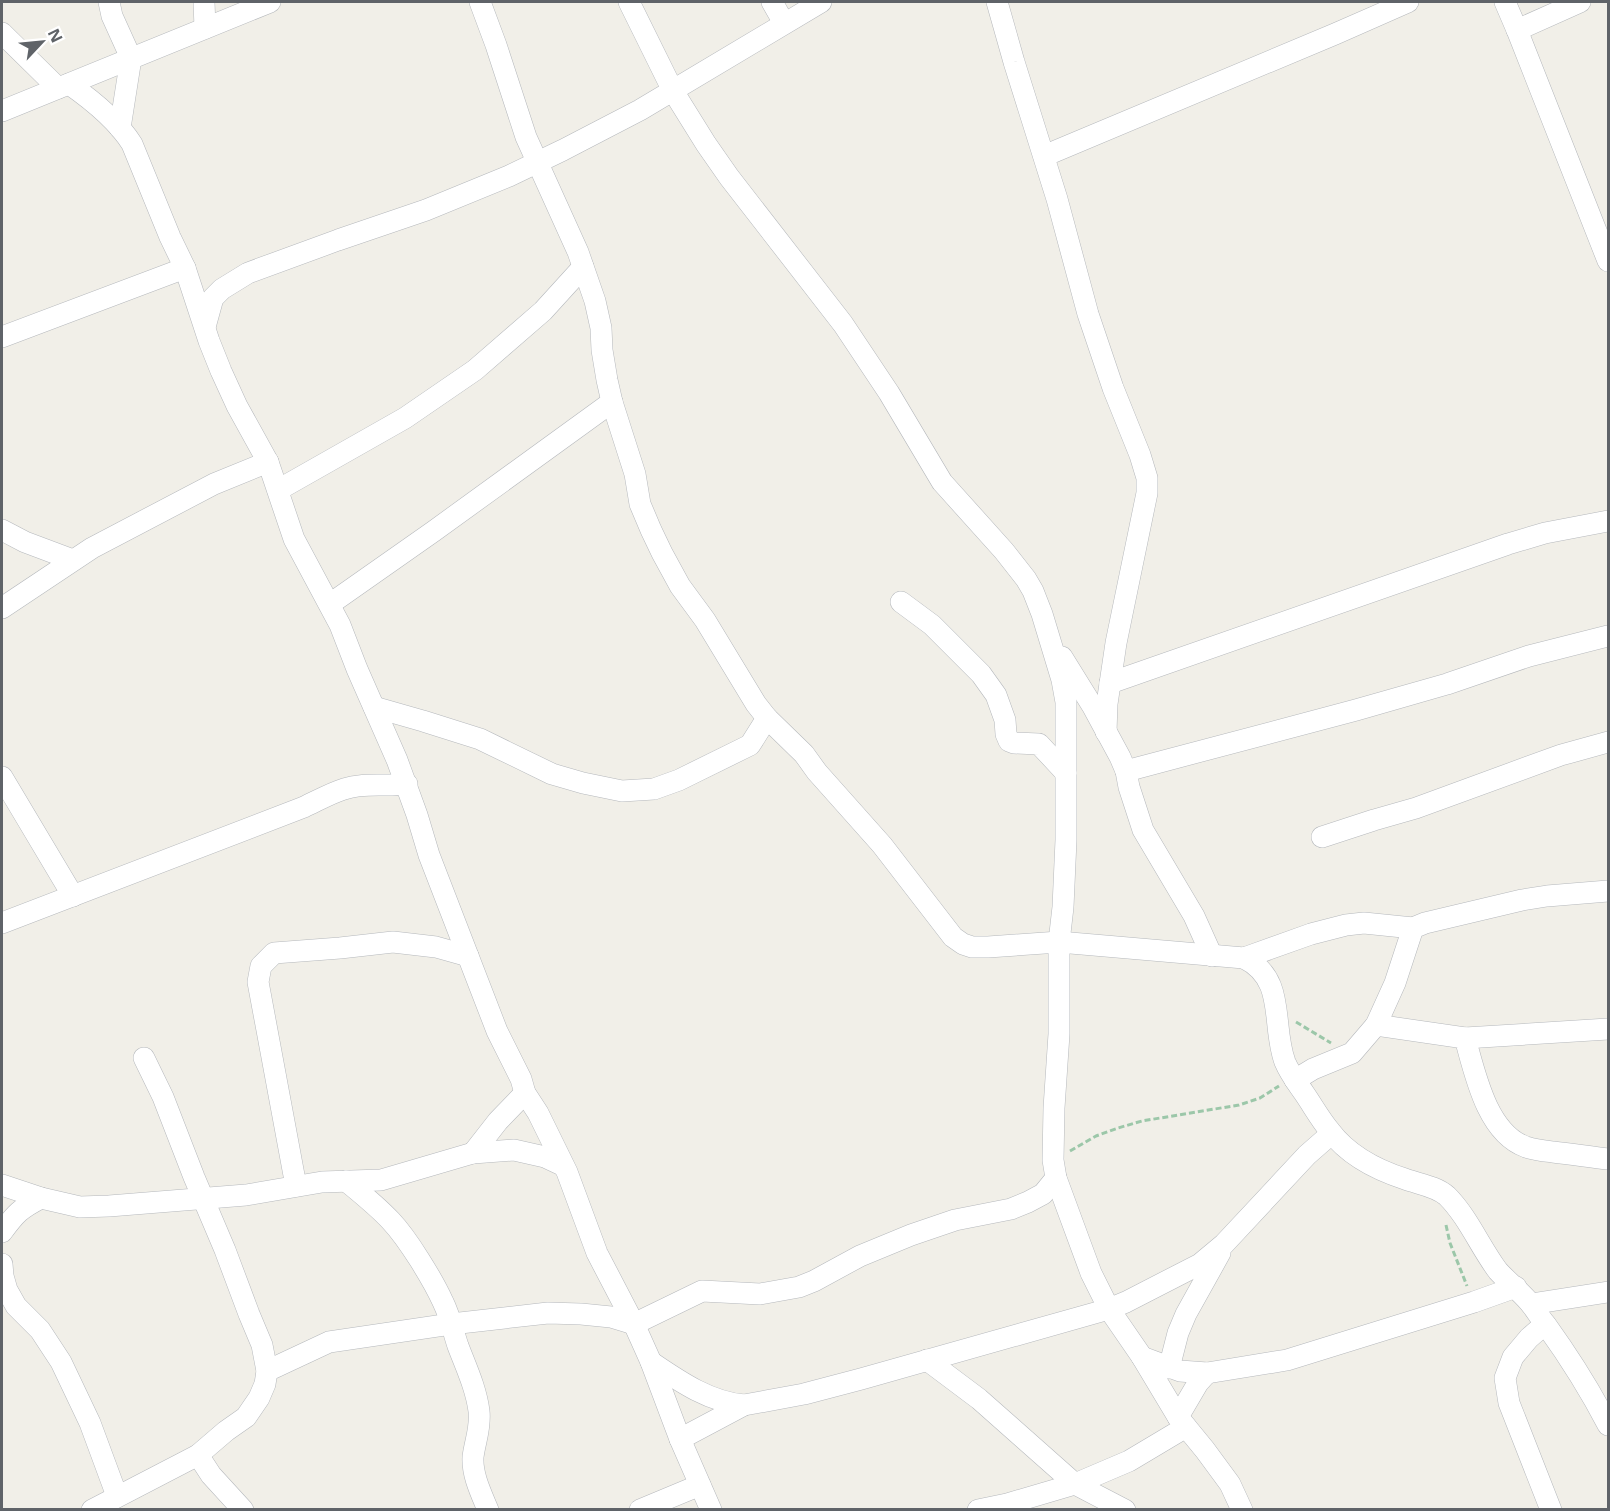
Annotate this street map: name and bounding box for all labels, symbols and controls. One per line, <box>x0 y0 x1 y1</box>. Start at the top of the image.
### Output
north arrow <box>12 12 72 72</box>
text: N <box>43 25 68 46</box>

